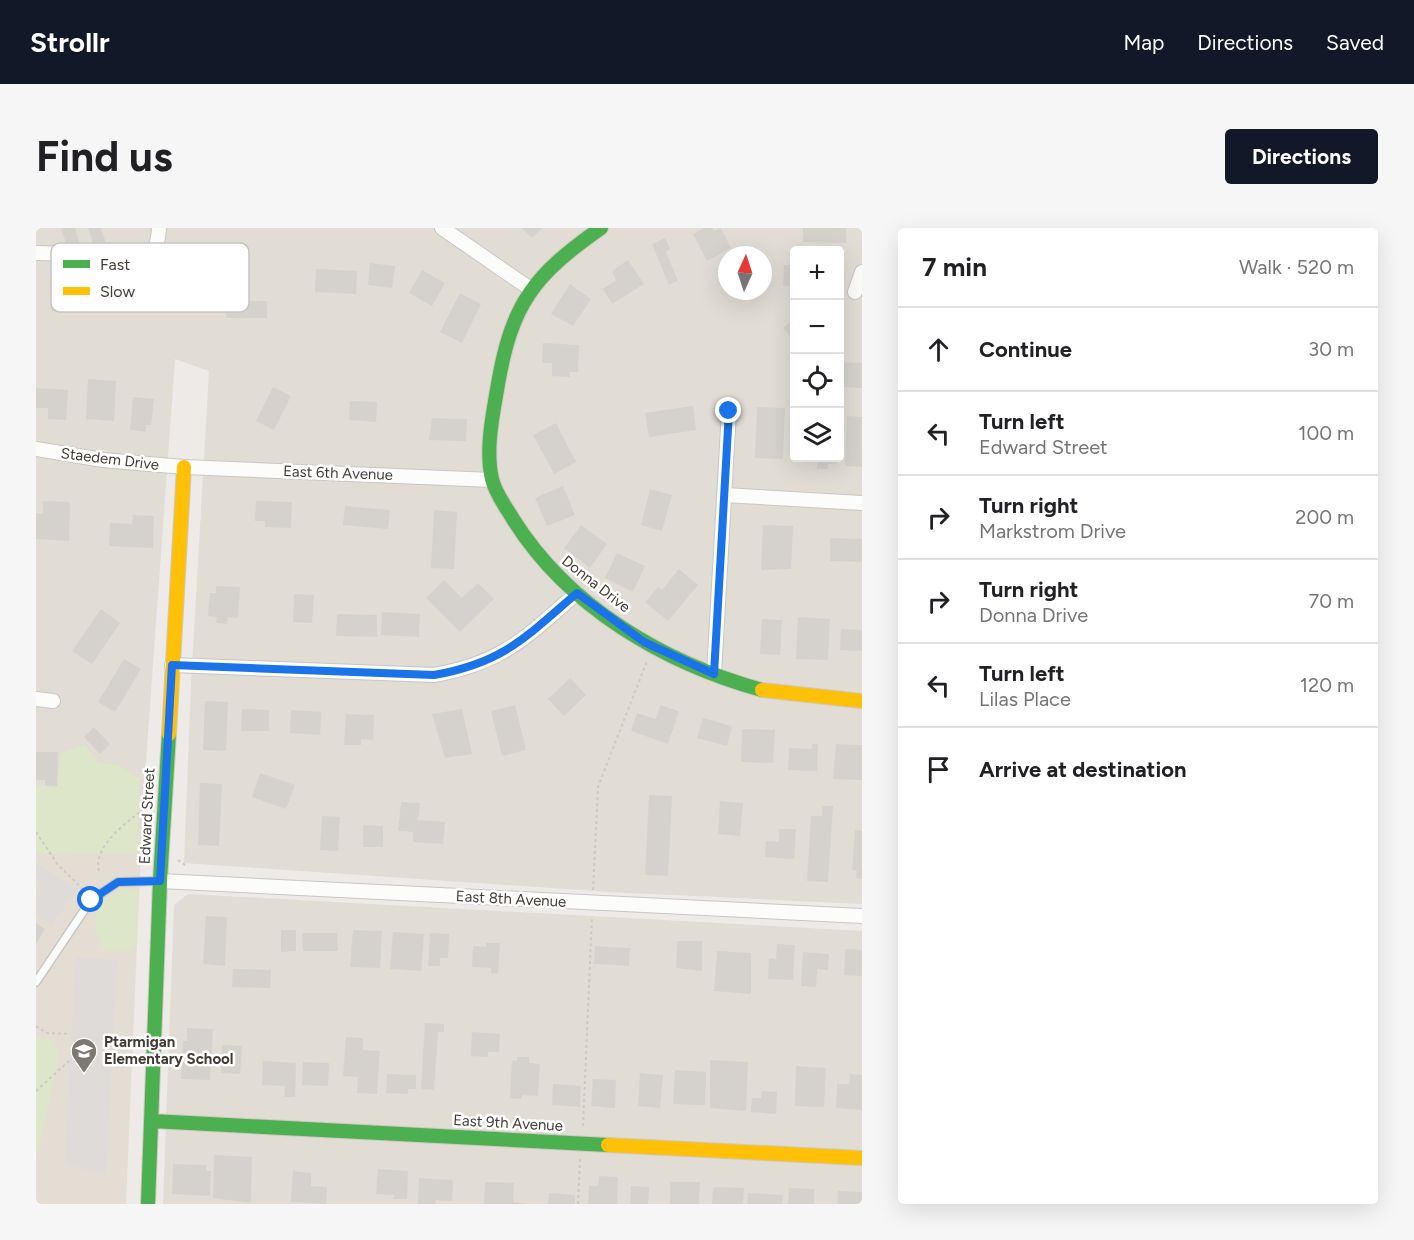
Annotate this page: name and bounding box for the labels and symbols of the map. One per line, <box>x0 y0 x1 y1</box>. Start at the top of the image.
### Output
legend <box>51 243 249 312</box>
north arrow <box>718 246 772 300</box>
text: Fast <box>100 255 130 274</box>
text: Slow <box>100 282 135 301</box>
route end <box>715 397 741 423</box>
street label: Staedem Drive <box>60 444 160 474</box>
street label: East 6th Avenue <box>283 462 393 484</box>
street label: Donna Drive <box>558 552 634 616</box>
street label: Edward Street <box>135 767 159 865</box>
route start <box>77 886 103 912</box>
street label: East 8th Avenue <box>455 887 567 911</box>
place label: Ptarmigan Elementary School <box>104 1033 234 1068</box>
school or university icon: Ptarmigan Elementary School <box>69 1036 99 1074</box>
street label: East 9th Avenue <box>453 1111 563 1135</box>

